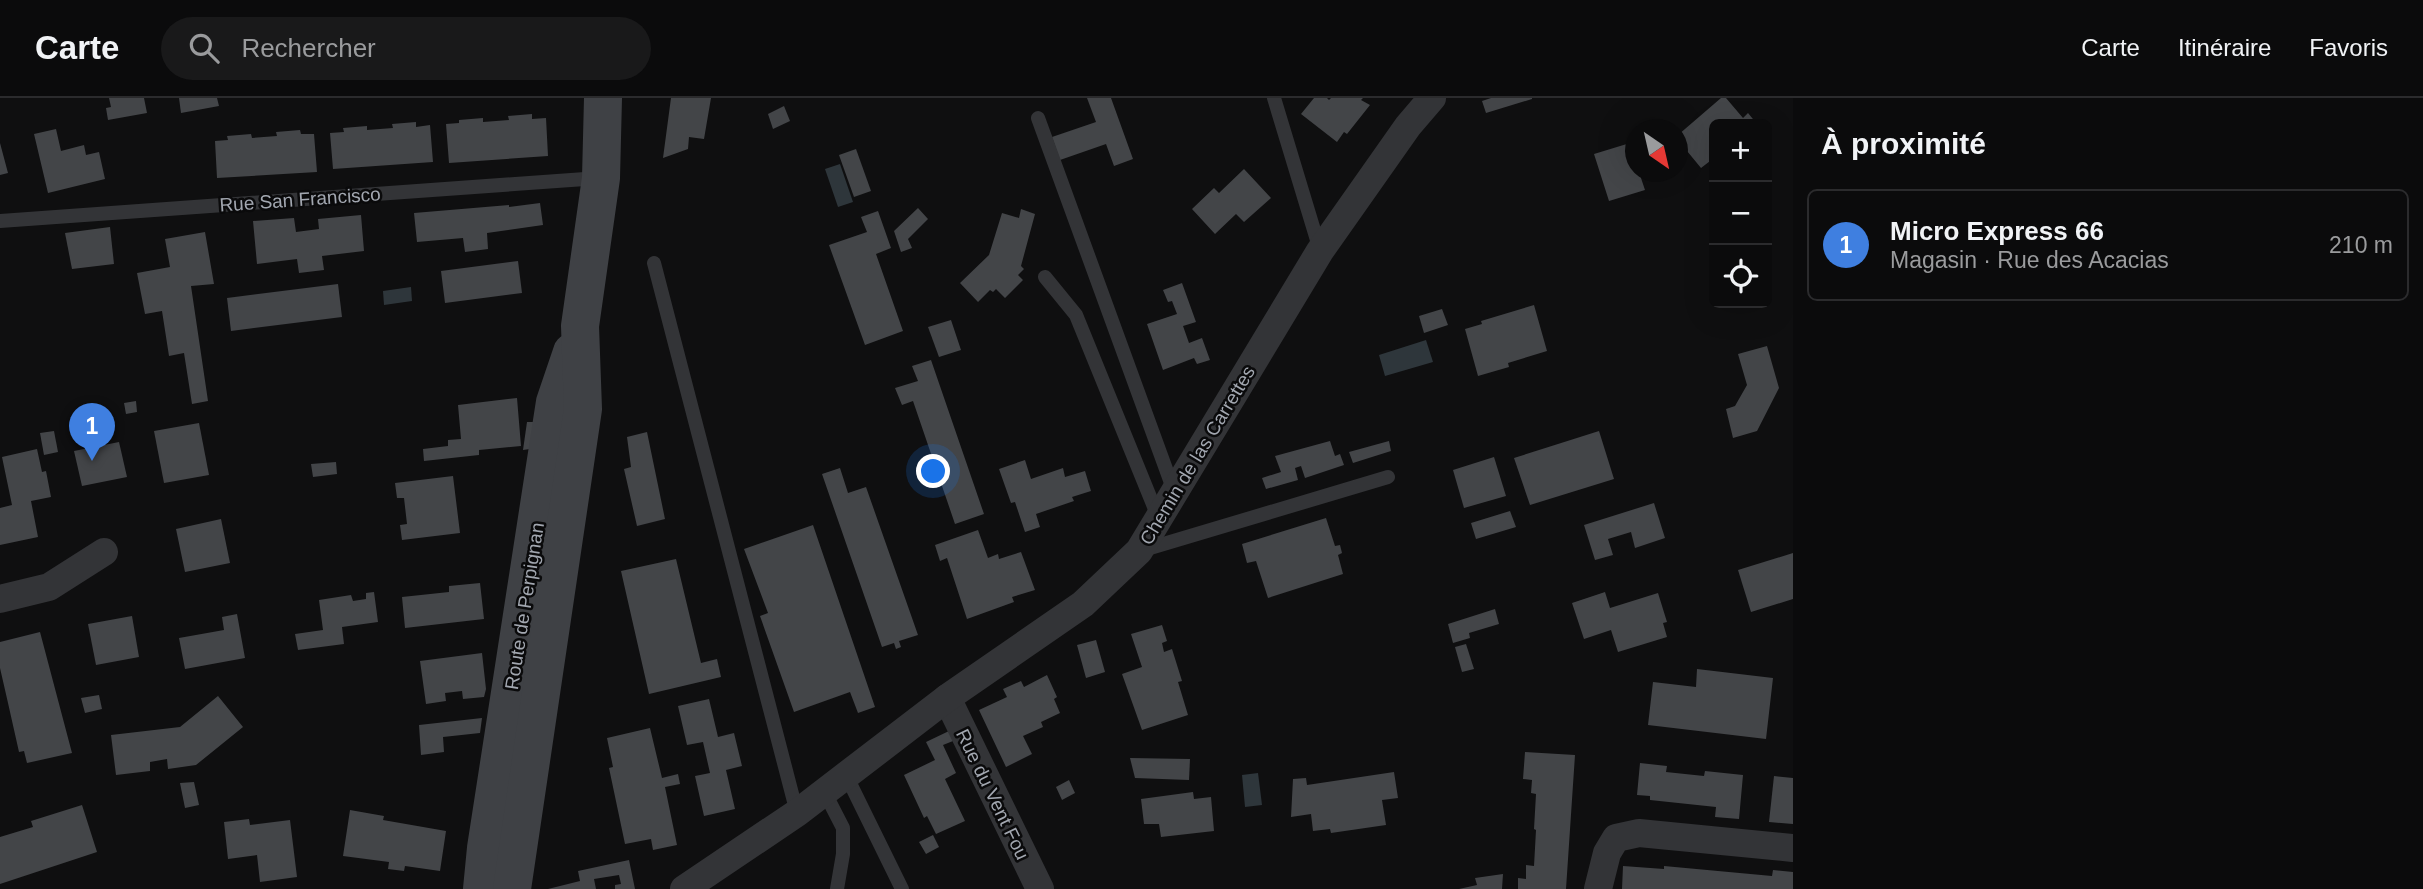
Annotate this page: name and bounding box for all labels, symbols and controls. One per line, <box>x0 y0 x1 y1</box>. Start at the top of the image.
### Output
search box <box>161 17 651 80</box>
text: Carte <box>35 29 119 66</box>
icon: search <box>185 29 223 67</box>
text: Rechercher <box>241 33 376 63</box>
text: Carte <box>2081 34 2140 61</box>
text: Itinéraire <box>2178 34 2271 61</box>
text: Favoris <box>2309 34 2388 61</box>
north arrow <box>1625 119 1688 182</box>
map controls <box>1709 119 1772 308</box>
button: + <box>1709 119 1772 182</box>
text: À proximité <box>1821 127 1986 160</box>
button: − <box>1709 182 1772 245</box>
street label: Rue San Francisco <box>219 183 381 216</box>
text: Micro Express 66 <box>1890 216 2104 246</box>
text: 1 <box>1840 232 1852 258</box>
text: 210 m <box>2329 232 2393 258</box>
button: locate <box>1709 245 1772 308</box>
text: Magasin · Rue des Acacias <box>1890 247 2169 273</box>
street label: Chemin de las Carrettes <box>1136 362 1259 548</box>
pin: 1 <box>69 403 115 461</box>
your location <box>916 454 950 488</box>
street label: Route de Perpignan <box>501 521 548 691</box>
street label: Rue du Vent Fou <box>952 726 1033 863</box>

